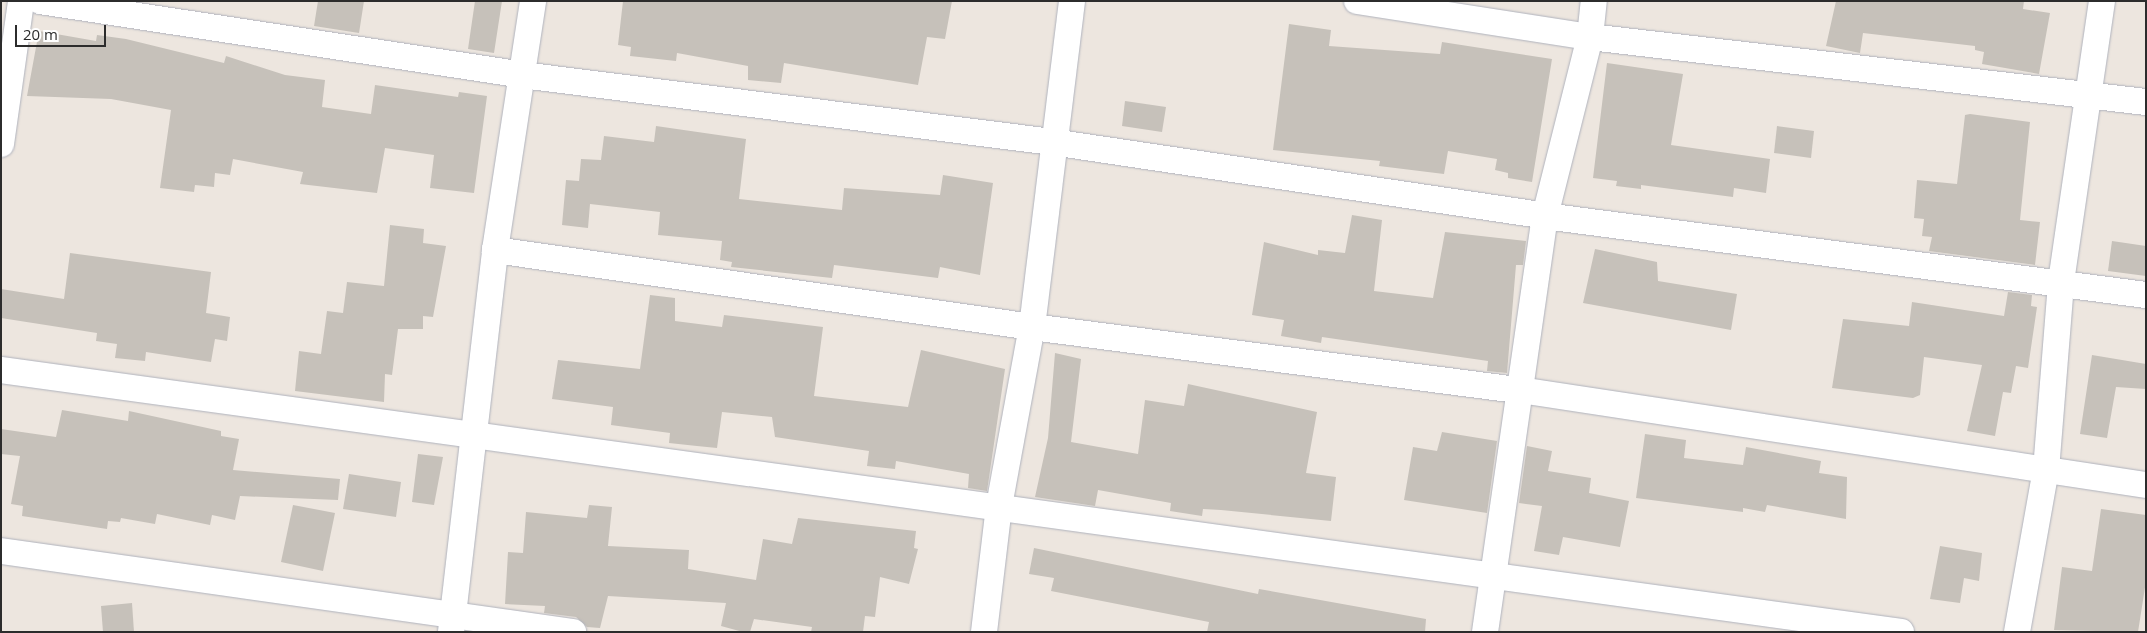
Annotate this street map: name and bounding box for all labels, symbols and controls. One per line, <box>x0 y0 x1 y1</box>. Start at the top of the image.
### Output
scale bar <box>18 15 109 47</box>
text: 20 m <box>23 24 58 44</box>

